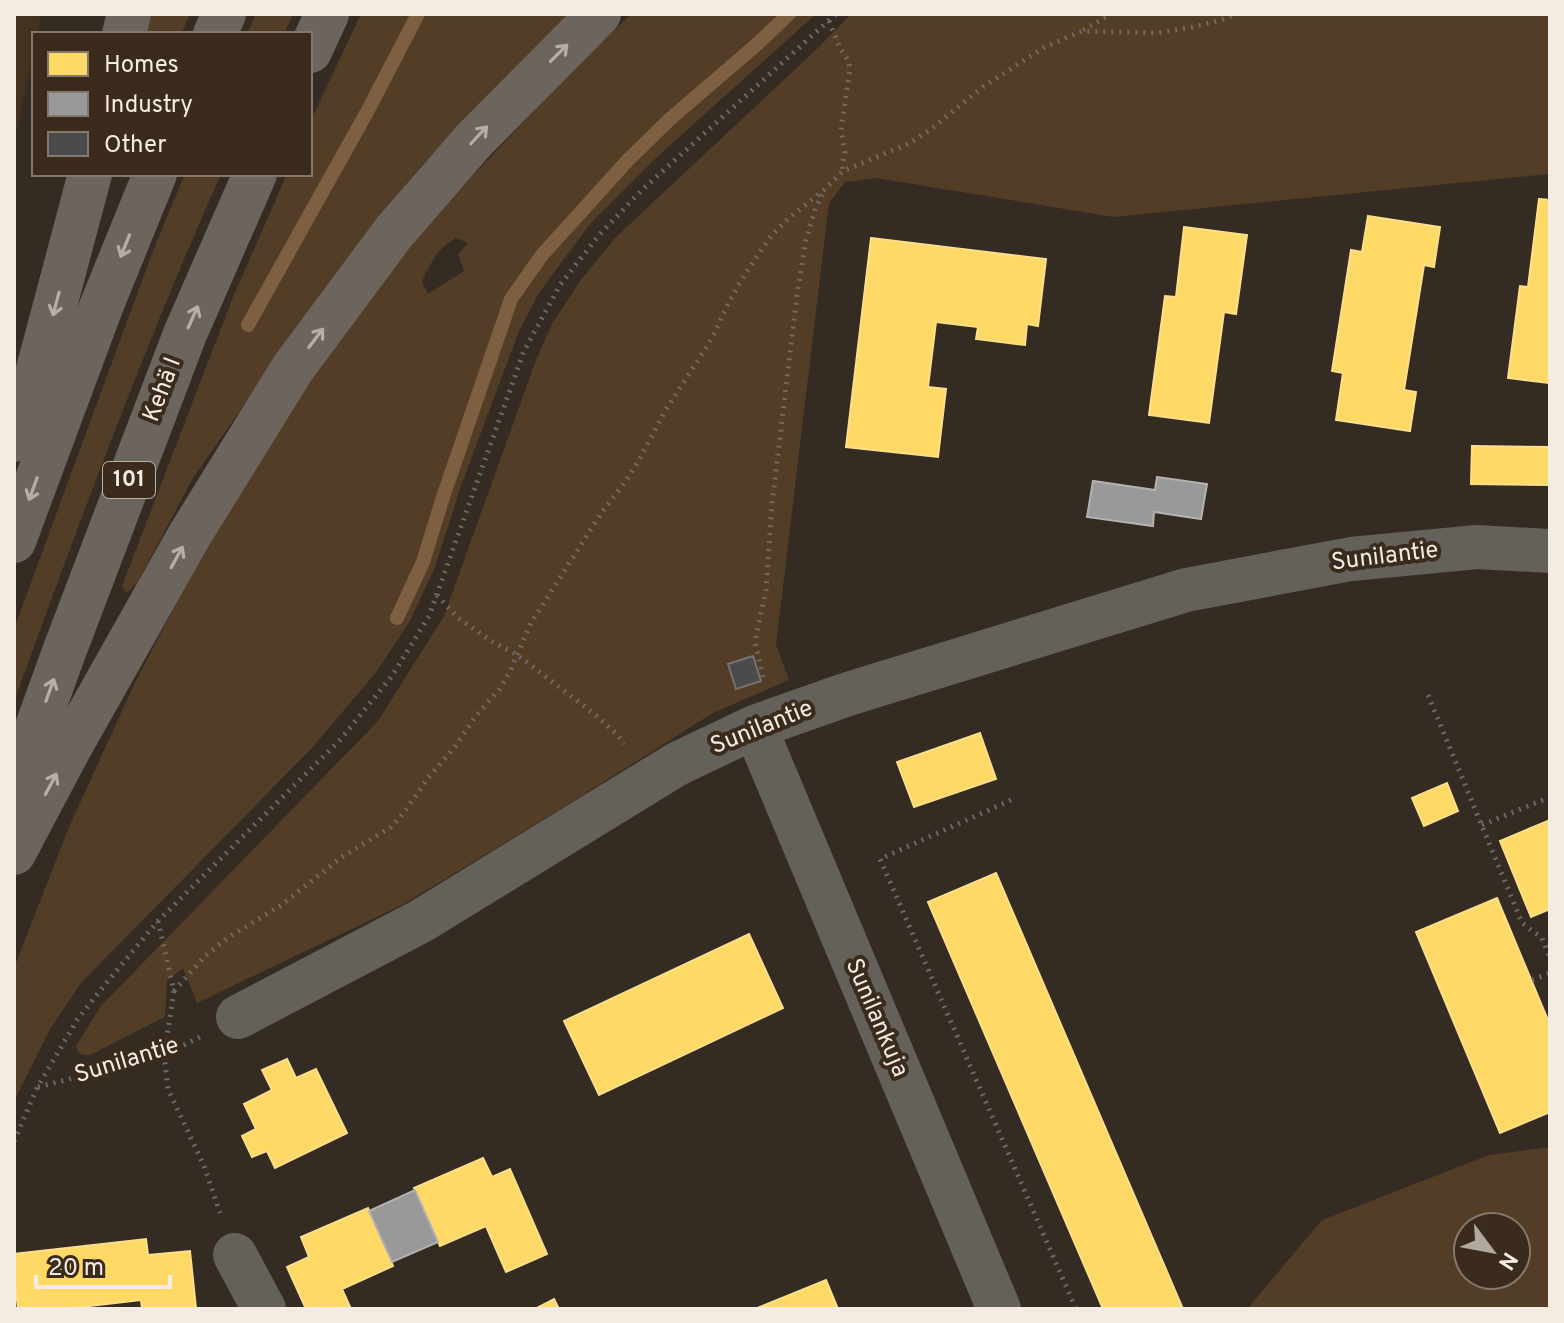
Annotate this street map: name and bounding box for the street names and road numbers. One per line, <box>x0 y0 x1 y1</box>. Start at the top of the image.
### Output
street label: Kehä I <box>137 353 189 427</box>
road number: 101 <box>103 462 155 498</box>
street label: Sunilantie <box>1330 536 1440 578</box>
street label: Sunilantie <box>706 694 818 762</box>
street label: Sunilankuja <box>838 954 914 1082</box>
street label: Sunilantie <box>71 1031 183 1091</box>

